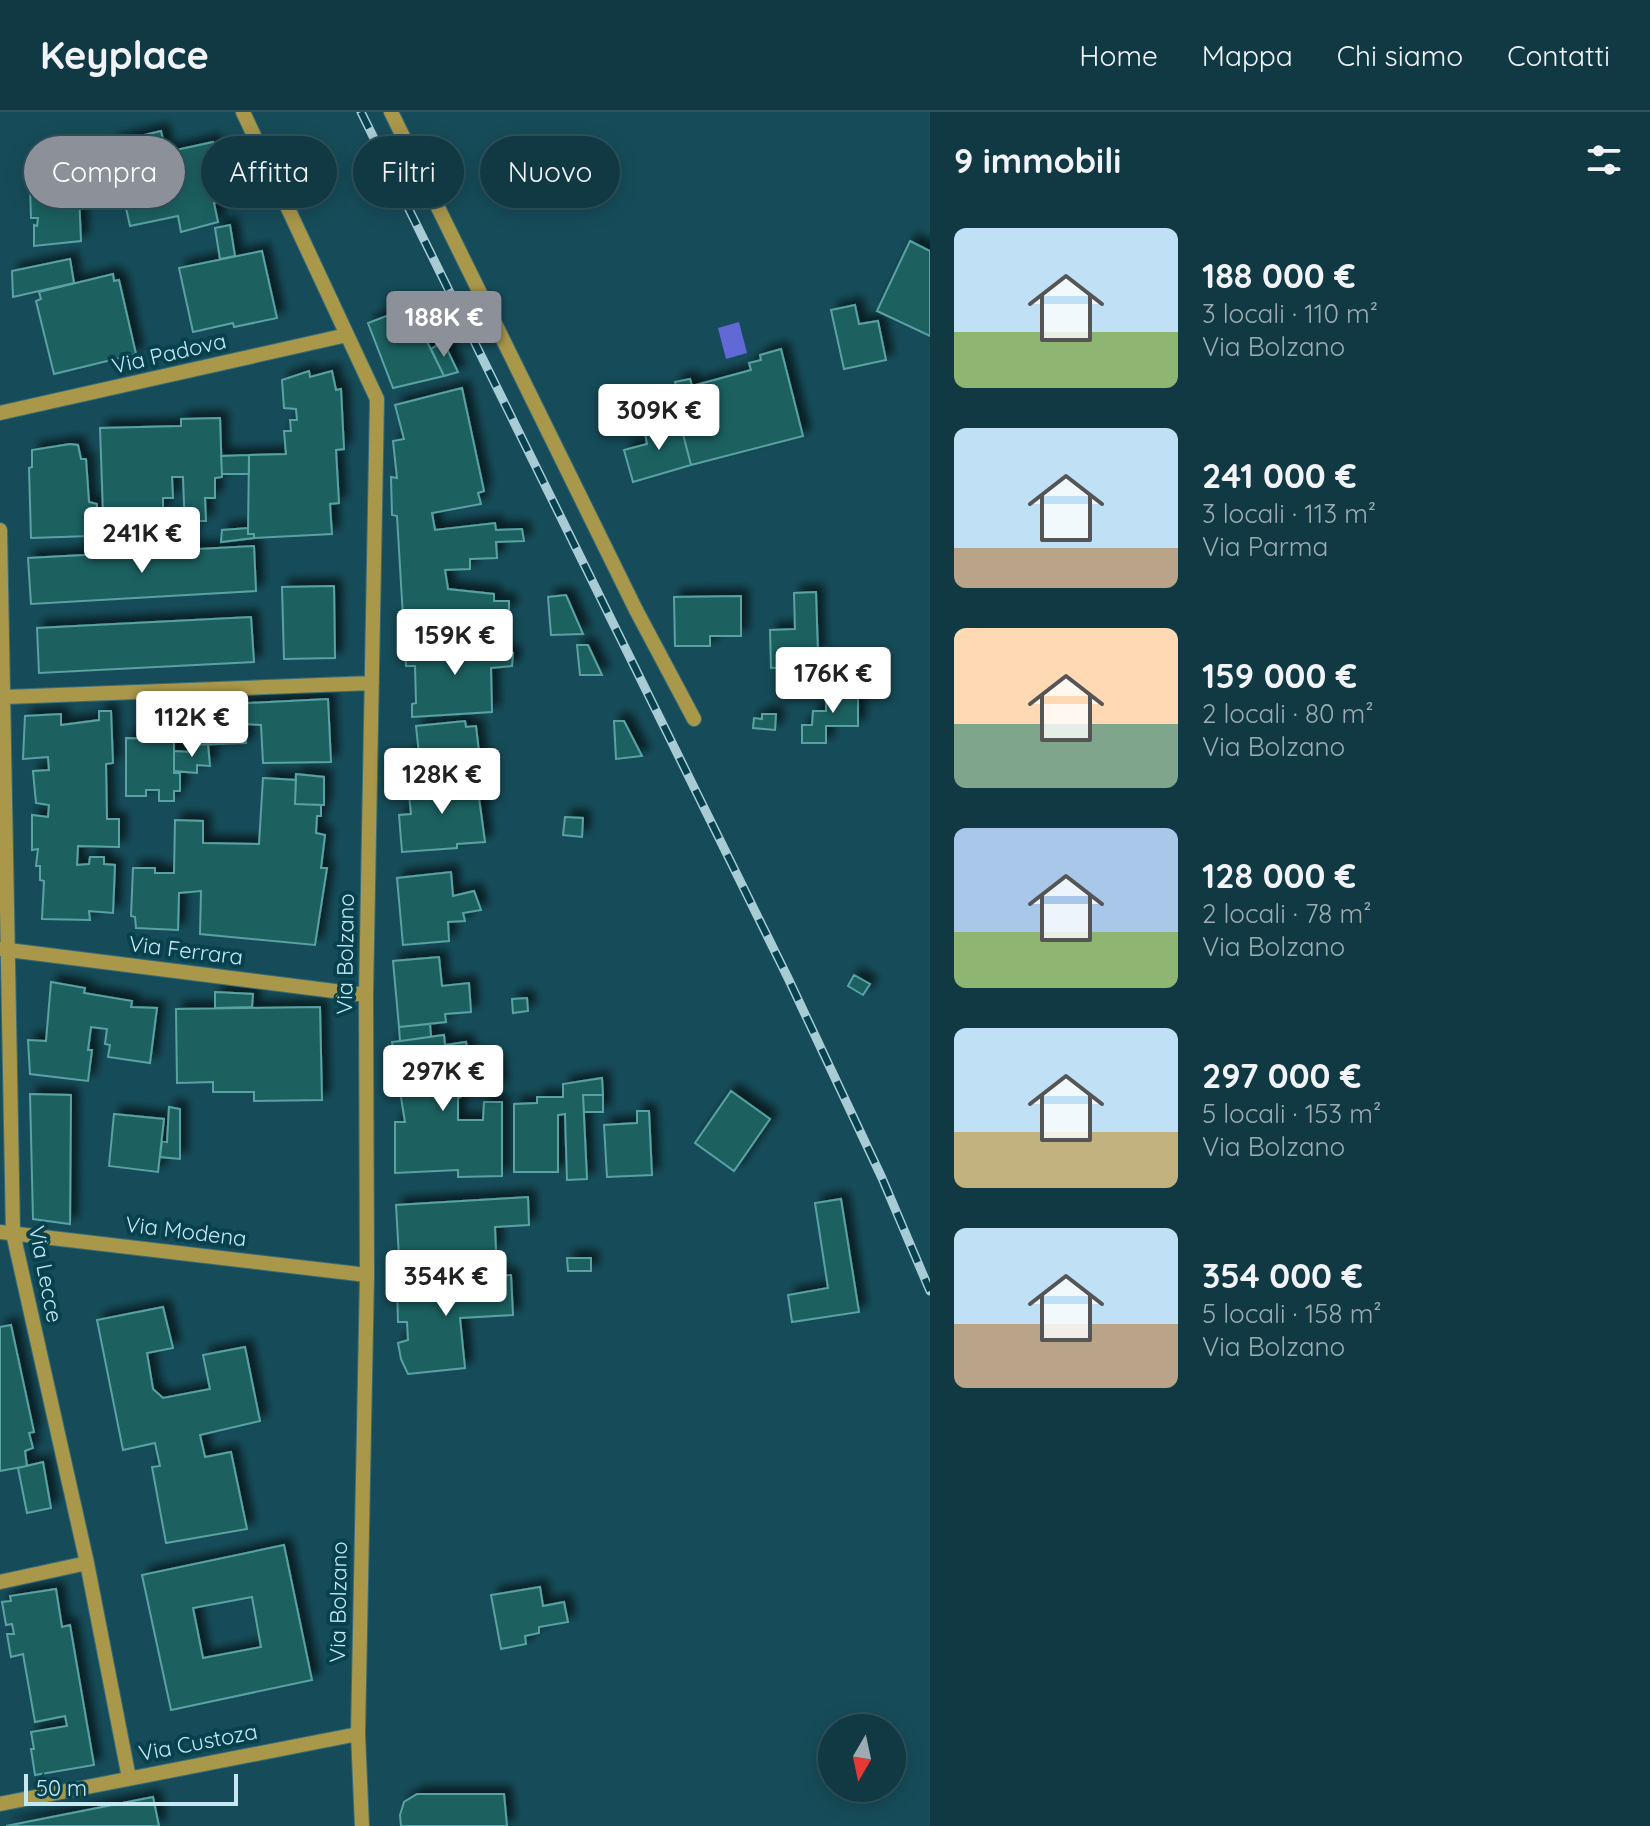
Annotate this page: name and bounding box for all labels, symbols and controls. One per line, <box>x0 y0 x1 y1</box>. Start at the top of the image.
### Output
text: Keyplace <box>40 31 209 79</box>
text: Home <box>1079 38 1158 73</box>
text: Mappa <box>1202 38 1293 73</box>
text: Chi siamo <box>1337 38 1463 73</box>
text: Contatti <box>1507 38 1610 73</box>
chip: Compra <box>24 136 185 208</box>
chip: Affitta <box>201 136 337 208</box>
chip: Filtri <box>353 136 464 208</box>
chip: Nuovo <box>480 136 620 208</box>
icon: filters <box>1582 138 1626 182</box>
text: 9 immobili <box>954 139 1121 182</box>
text: 188 000 € <box>1202 254 1355 297</box>
icon: home <box>1018 260 1114 356</box>
pin: 188K € <box>379 291 509 359</box>
text: 3 locali · 110 m² <box>1202 297 1378 330</box>
text: 188K € <box>404 300 484 333</box>
street label: Via Padova <box>109 326 229 380</box>
text: Via Bolzano <box>1202 330 1345 363</box>
pin: 309K € <box>594 384 724 452</box>
text: 309K € <box>616 393 702 426</box>
text: 241 000 € <box>1202 454 1357 497</box>
icon: home <box>1018 460 1114 556</box>
text: 3 locali · 113 m² <box>1202 497 1376 530</box>
pin: 241K € <box>77 507 207 575</box>
text: 241K € <box>102 516 182 549</box>
text: Via Parma <box>1202 530 1328 563</box>
pin: 159K € <box>390 609 520 677</box>
text: 159K € <box>415 618 495 651</box>
pin: 176K € <box>768 647 898 715</box>
text: 159 000 € <box>1202 654 1357 697</box>
text: 176K € <box>794 656 872 689</box>
icon: home <box>1018 660 1114 756</box>
pin: 112K € <box>127 691 257 759</box>
text: 2 locali · 80 m² <box>1202 697 1374 730</box>
text: 112K € <box>154 700 230 733</box>
text: Via Bolzano <box>1202 730 1345 763</box>
pin: 128K € <box>377 748 507 816</box>
text: 128K € <box>402 757 482 790</box>
text: 128 000 € <box>1202 854 1356 897</box>
icon: home <box>1018 860 1114 956</box>
street label: Via Bolzano <box>330 893 360 1015</box>
text: 2 locali · 78 m² <box>1202 897 1371 930</box>
street label: Via Ferrara <box>127 929 245 971</box>
text: Via Bolzano <box>1202 930 1345 963</box>
pin: 297K € <box>378 1045 508 1113</box>
text: 297K € <box>401 1054 485 1087</box>
text: 297 000 € <box>1202 1054 1361 1097</box>
icon: home <box>1018 1060 1114 1156</box>
text: 5 locali · 153 m² <box>1202 1097 1381 1130</box>
text: Via Bolzano <box>1202 1130 1345 1163</box>
street label: Via Modena <box>124 1210 248 1252</box>
street label: Via Lecce <box>23 1223 69 1325</box>
pin: 354K € <box>381 1250 511 1318</box>
text: 354 000 € <box>1202 1254 1363 1297</box>
text: 354K € <box>404 1259 488 1292</box>
icon: home <box>1018 1260 1114 1356</box>
text: 5 locali · 158 m² <box>1202 1297 1382 1330</box>
text: Via Bolzano <box>1202 1330 1345 1363</box>
street label: Via Bolzano <box>323 1541 353 1663</box>
north arrow <box>818 1714 906 1802</box>
map controls <box>818 1714 906 1802</box>
street label: Via Custoza <box>136 1717 260 1767</box>
scale bar <box>24 1770 238 1806</box>
text: 50 m <box>36 1774 87 1802</box>

